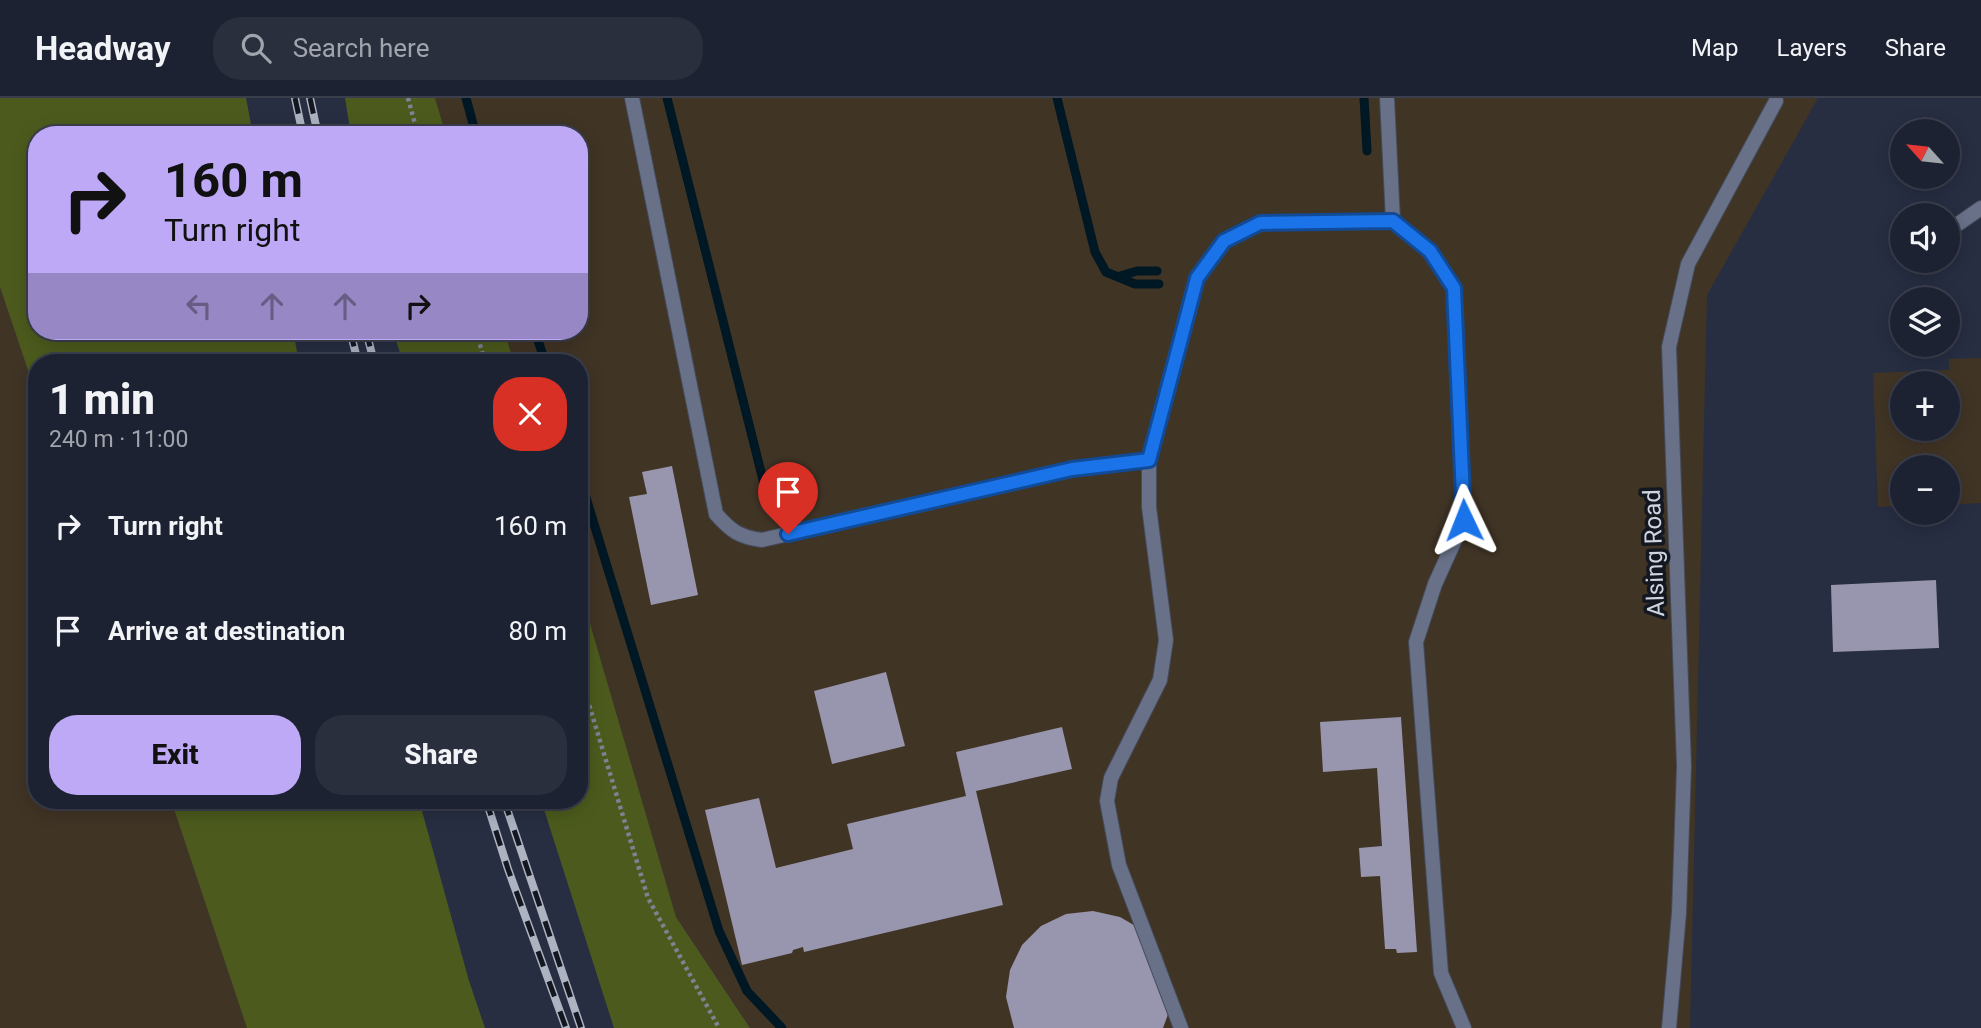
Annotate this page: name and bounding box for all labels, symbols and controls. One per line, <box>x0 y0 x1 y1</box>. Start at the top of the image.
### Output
search box <box>213 17 703 80</box>
text: Headway <box>35 29 171 68</box>
icon: search <box>237 29 275 67</box>
text: Search here <box>293 33 429 63</box>
text: Map <box>1691 34 1739 62</box>
text: Layers <box>1777 34 1847 62</box>
text: Share <box>1885 34 1946 62</box>
north arrow <box>1890 119 1960 189</box>
map controls <box>1890 119 1960 525</box>
text: 160 m <box>164 152 303 209</box>
icon: right <box>49 154 140 245</box>
button: sound <box>1890 203 1960 273</box>
text: Turn right <box>164 211 300 249</box>
icon: left <box>180 287 218 325</box>
icon: ahead <box>253 287 291 325</box>
icon: ahead <box>326 287 364 325</box>
icon: right <box>399 287 437 325</box>
button: layers <box>1890 287 1960 357</box>
button: + <box>1890 371 1960 441</box>
text: 1 min <box>49 375 155 424</box>
button: close <box>493 377 567 451</box>
text: 240 m · 11:00 <box>49 426 188 453</box>
button: − <box>1890 455 1960 525</box>
pin <box>758 462 818 534</box>
icon: arrive <box>769 473 807 511</box>
position arrow <box>1427 483 1501 557</box>
street label: Alsing Road <box>1638 489 1670 617</box>
icon: right <box>49 507 87 545</box>
text: Turn right <box>108 511 223 541</box>
text: 160 m <box>494 511 567 541</box>
icon: arrive <box>49 612 87 650</box>
text: Arrive at destination <box>108 616 345 646</box>
text: 80 m <box>509 616 567 646</box>
button: Exit <box>49 715 301 795</box>
button: Share <box>315 715 567 795</box>

